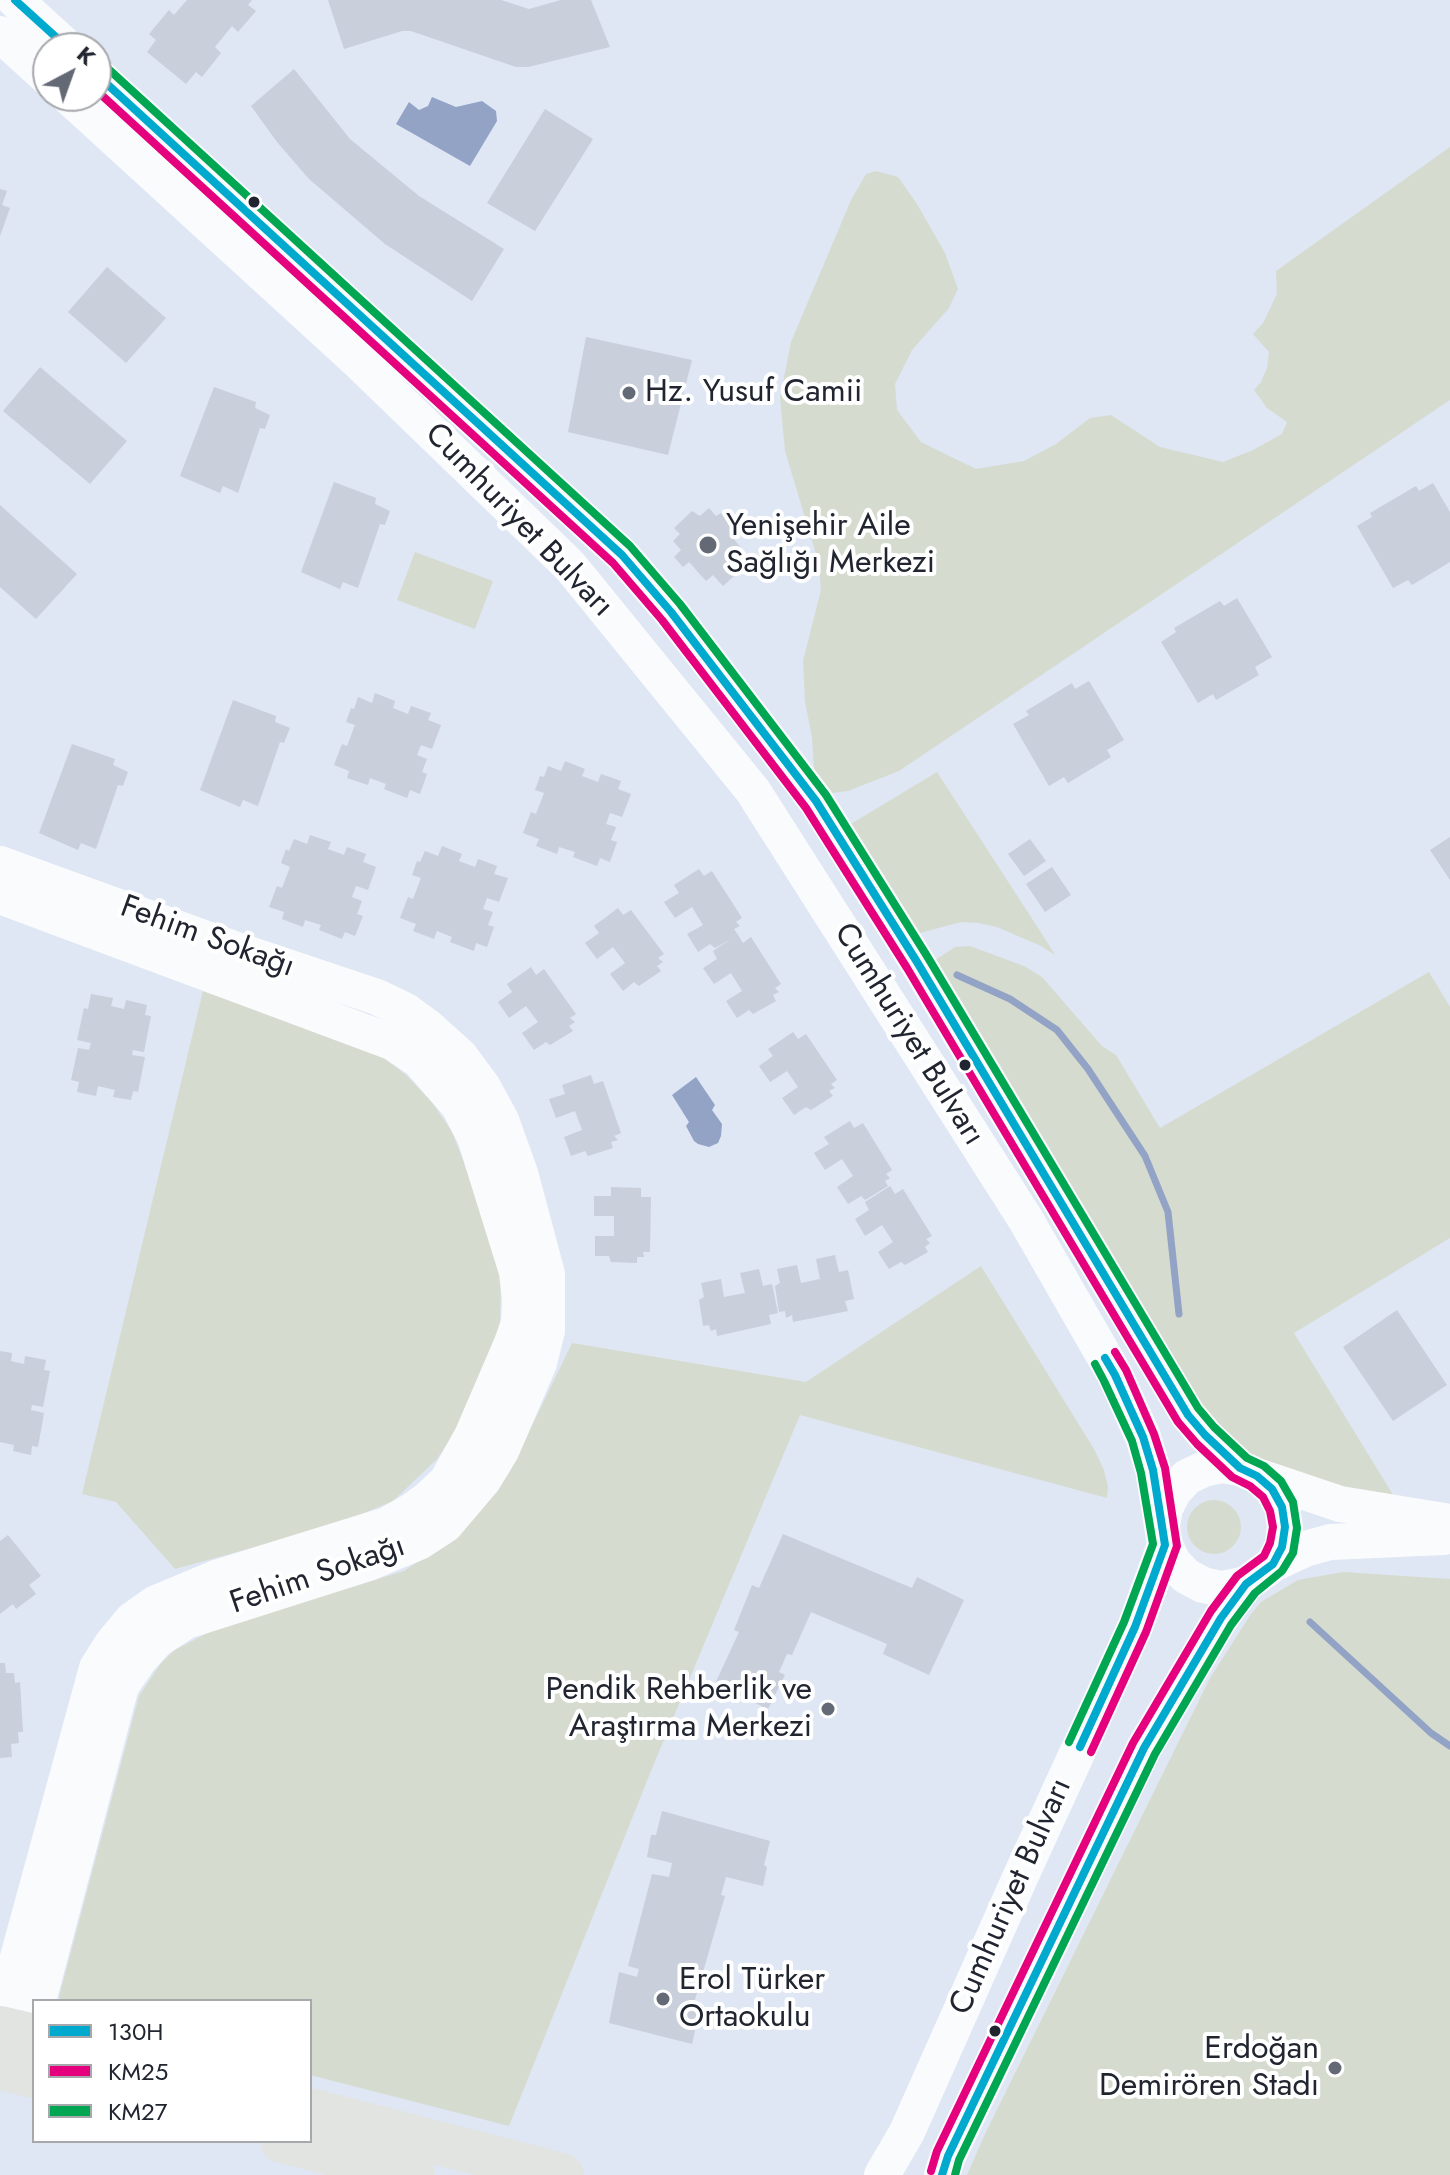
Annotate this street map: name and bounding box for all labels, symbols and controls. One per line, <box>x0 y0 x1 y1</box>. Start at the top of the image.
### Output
north arrow <box>32 32 112 112</box>
text: K <box>70 38 103 73</box>
unlabelled marker <box>246 194 262 210</box>
place label: Hz. Yusuf Camii <box>645 374 862 412</box>
marker: Hz. Yusuf Camii <box>620 384 638 402</box>
street label: Cumhuriyet Bulvarı <box>416 416 620 626</box>
place label: Yenişehir Aile Sağlığı Merkezi <box>726 508 935 583</box>
marker: Yenişehir Aile Sağlığı Merkezi <box>697 534 719 556</box>
street label: Fehim Sokağı <box>115 889 299 987</box>
street label: Cumhuriyet Bulvarı <box>824 917 992 1153</box>
unlabelled marker <box>957 1057 973 1073</box>
street label: Fehim Sokağı <box>226 1528 410 1624</box>
place label: Pendik Rehberlik ve Araştırma Merkezi <box>546 1672 812 1747</box>
marker: Pendik Rehberlik ve Araştırma Merkezi <box>819 1700 837 1718</box>
street label: Cumhuriyet Bulvarı <box>943 1773 1081 2021</box>
place label: Erol Türker Ortaokulu <box>679 1962 825 2037</box>
marker: Erol Türker Ortaokulu <box>654 1990 672 2008</box>
legend <box>32 1999 312 2143</box>
text: 130H <box>108 2014 163 2049</box>
unlabelled marker <box>987 2023 1003 2039</box>
place label: Erdoğan Demirören Stadı <box>1099 2031 1319 2106</box>
text: KM25 <box>108 2054 168 2089</box>
marker: Erdoğan Demirören Stadı <box>1326 2059 1344 2077</box>
text: KM27 <box>108 2094 167 2129</box>

